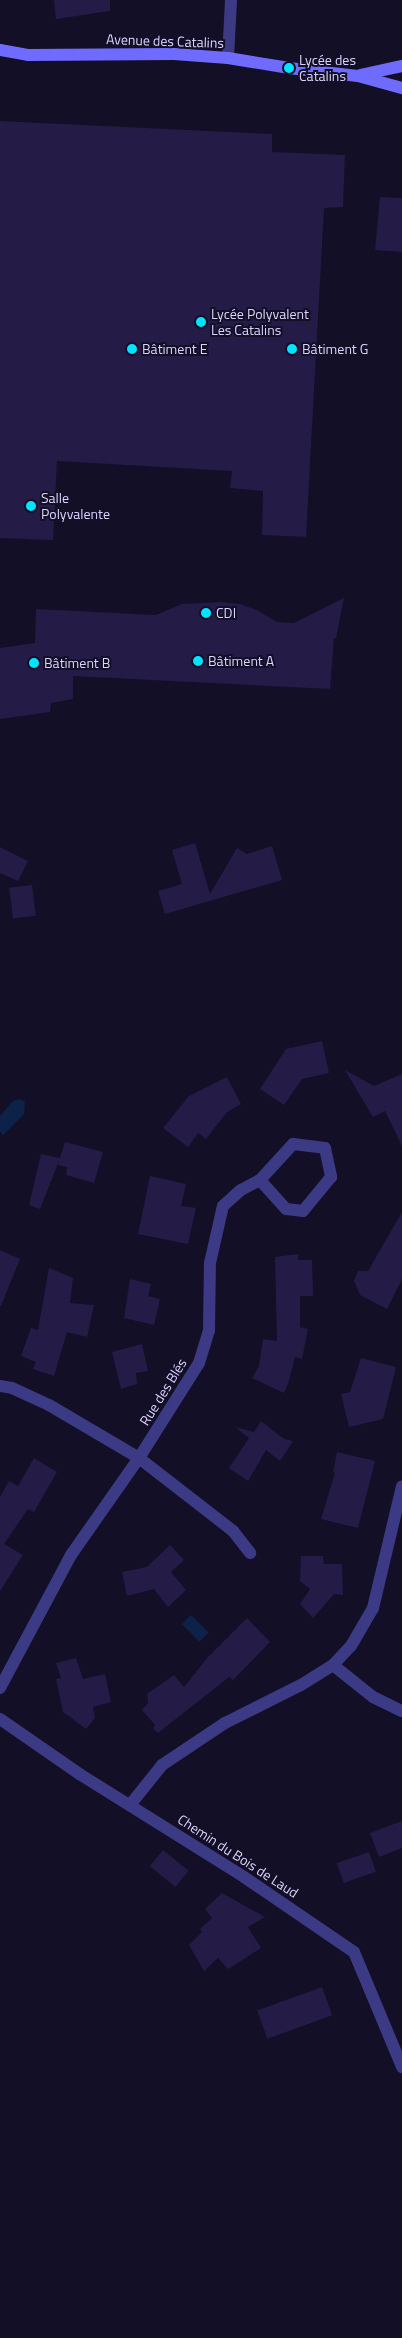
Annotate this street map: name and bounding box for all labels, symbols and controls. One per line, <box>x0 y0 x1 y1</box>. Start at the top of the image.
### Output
street label: Avenue des Catalins <box>106 31 224 51</box>
place label: Lycée des Catalins <box>299 52 356 84</box>
marker: Lycée des Catalins <box>283 62 295 74</box>
place label: Lycée Polyvalent Les Catalins <box>211 306 309 338</box>
marker: Lycée Polyvalent Les Catalins <box>195 316 207 328</box>
place label: Bâtiment E <box>142 341 208 357</box>
place label: Bâtiment G <box>302 341 368 357</box>
marker: Bâtiment E <box>126 343 138 355</box>
marker: Bâtiment G <box>286 343 298 355</box>
place label: Salle Polyvalente <box>41 490 110 522</box>
marker: Salle Polyvalente <box>25 500 37 512</box>
place label: CDI <box>216 605 236 621</box>
marker: CDI <box>200 607 212 619</box>
place label: Bâtiment A <box>208 653 274 669</box>
place label: Bâtiment B <box>44 655 110 671</box>
marker: Bâtiment A <box>192 655 204 667</box>
marker: Bâtiment B <box>28 657 40 669</box>
street label: Rue des Blés <box>136 1355 190 1429</box>
street label: Chemin du Bois de Laud <box>175 1811 301 1901</box>

